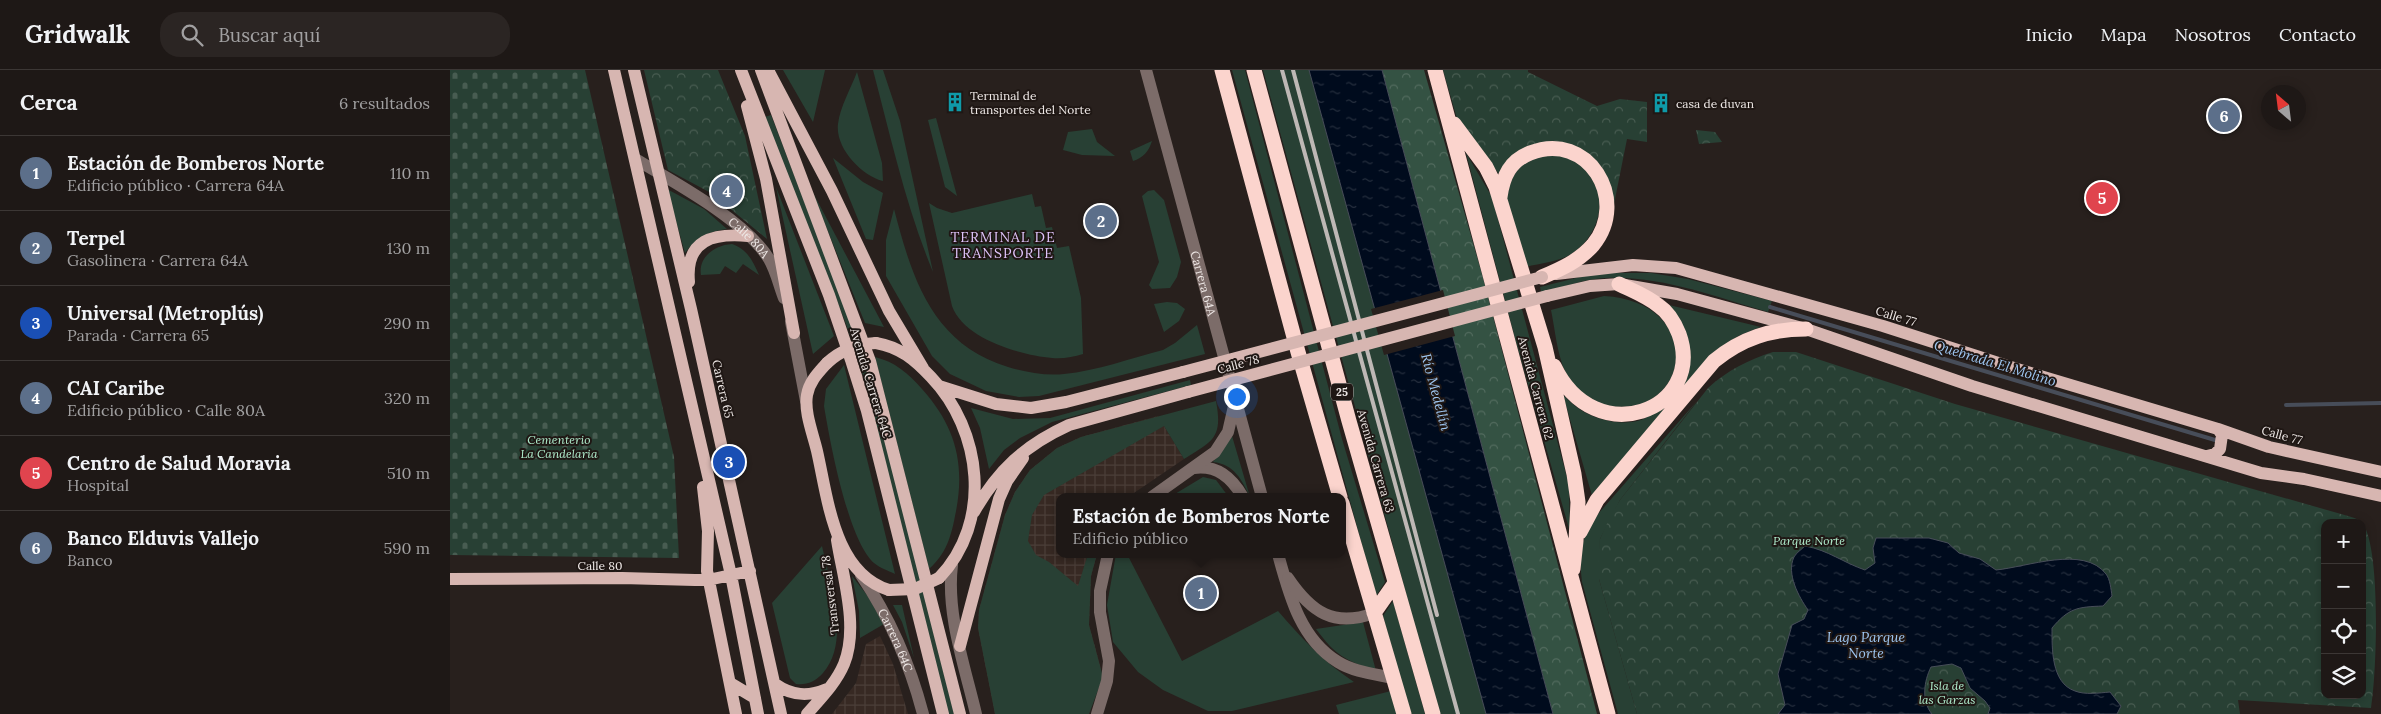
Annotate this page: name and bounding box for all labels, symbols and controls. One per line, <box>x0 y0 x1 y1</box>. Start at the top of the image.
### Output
search box <box>160 12 510 57</box>
text: Gridwalk <box>25 19 130 50</box>
icon: search <box>178 21 206 49</box>
text: Buscar aquí <box>218 23 320 47</box>
text: Inicio <box>2026 23 2073 46</box>
text: Mapa <box>2101 23 2146 46</box>
text: Nosotros <box>2174 23 2251 46</box>
text: Contacto <box>2279 23 2356 46</box>
north arrow <box>2261 85 2306 130</box>
place label: Terminal de transportes del Norte <box>970 88 1091 117</box>
text: Cerca <box>20 89 78 116</box>
building icon: Terminal de transportes del Norte <box>944 91 966 113</box>
building icon: casa de duvan <box>1650 92 1672 114</box>
text: 6 resultados <box>339 93 430 113</box>
place label: casa de duvan <box>1676 96 1754 111</box>
pin: 6 <box>2208 97 2240 135</box>
text: Estación de Bomberos Norte <box>67 151 324 175</box>
text: 1 <box>33 163 39 183</box>
text: 110 m <box>390 163 430 183</box>
pin: 4 <box>711 172 743 210</box>
text: Edificio público · Carrera 64A <box>67 175 284 195</box>
pin: 5 <box>2086 179 2118 217</box>
pin: 2 <box>1085 202 1117 240</box>
street label: Calle 80A <box>726 214 774 261</box>
text: Terpel <box>67 226 125 250</box>
district label: TERMINAL DE TRANSPORTE <box>950 228 1056 262</box>
text: 2 <box>32 238 40 258</box>
text: 130 m <box>387 238 430 258</box>
street label: Carrera 64A <box>1188 249 1220 318</box>
text: Gasolinera · Carrera 64A <box>67 250 248 270</box>
text: Universal (Metroplús) <box>67 301 263 325</box>
street label: Calle 77 <box>1874 303 1919 329</box>
text: 3 <box>32 313 40 333</box>
text: 290 m <box>384 313 430 333</box>
text: Parada · Carrera 65 <box>67 325 209 345</box>
street label: Avenida Carrera 64C <box>847 325 895 441</box>
street label: Avenida Carrera 62 <box>1515 334 1557 441</box>
water label: Quebrada El Molino <box>1932 336 2058 390</box>
street label: Calle 78 <box>1215 351 1261 377</box>
water label: Río Medellín <box>1417 351 1455 433</box>
street label: Carrera 65 <box>709 358 737 420</box>
text: CAI Caribe <box>67 376 164 400</box>
your location <box>1224 384 1250 410</box>
road number: 25 <box>1331 384 1353 401</box>
text: 4 <box>32 388 40 408</box>
text: 320 m <box>384 388 430 408</box>
text: Edificio público · Calle 80A <box>67 400 265 420</box>
street label: Avenida Carrera 63 <box>1354 407 1398 515</box>
street label: Calle 77 <box>2260 422 2305 448</box>
park label: Cementerio La Candelaria <box>520 432 598 461</box>
pin: 3 <box>713 443 745 481</box>
text: Centro de Salud Moravia <box>67 451 291 475</box>
text: 5 <box>32 463 40 483</box>
text: 510 m <box>387 463 430 483</box>
text: Hospital <box>67 475 129 495</box>
popup <box>1056 493 1346 558</box>
text: Estación de Bomberos Norte <box>1072 504 1330 528</box>
map controls <box>2321 519 2366 699</box>
button: + <box>2321 519 2366 564</box>
text: Banco Elduvis Vallejo <box>67 526 259 550</box>
text: Edificio público <box>1072 528 1188 548</box>
park label: Parque Norte <box>1773 533 1845 548</box>
text: 6 <box>31 538 41 558</box>
text: 590 m <box>384 538 430 558</box>
text: Banco <box>67 550 113 570</box>
street label: Transversal 78 <box>818 554 842 636</box>
street label: Calle 80 <box>578 558 622 573</box>
button: − <box>2321 564 2366 609</box>
pin: 1 <box>1185 574 1217 612</box>
street label: Carrera 64C <box>875 606 917 674</box>
button: locate <box>2321 609 2366 654</box>
water label: Lago Parque Norte <box>1827 628 1905 662</box>
button: layers <box>2321 654 2366 699</box>
park label: Isla de las Garzas <box>1919 678 1975 707</box>

